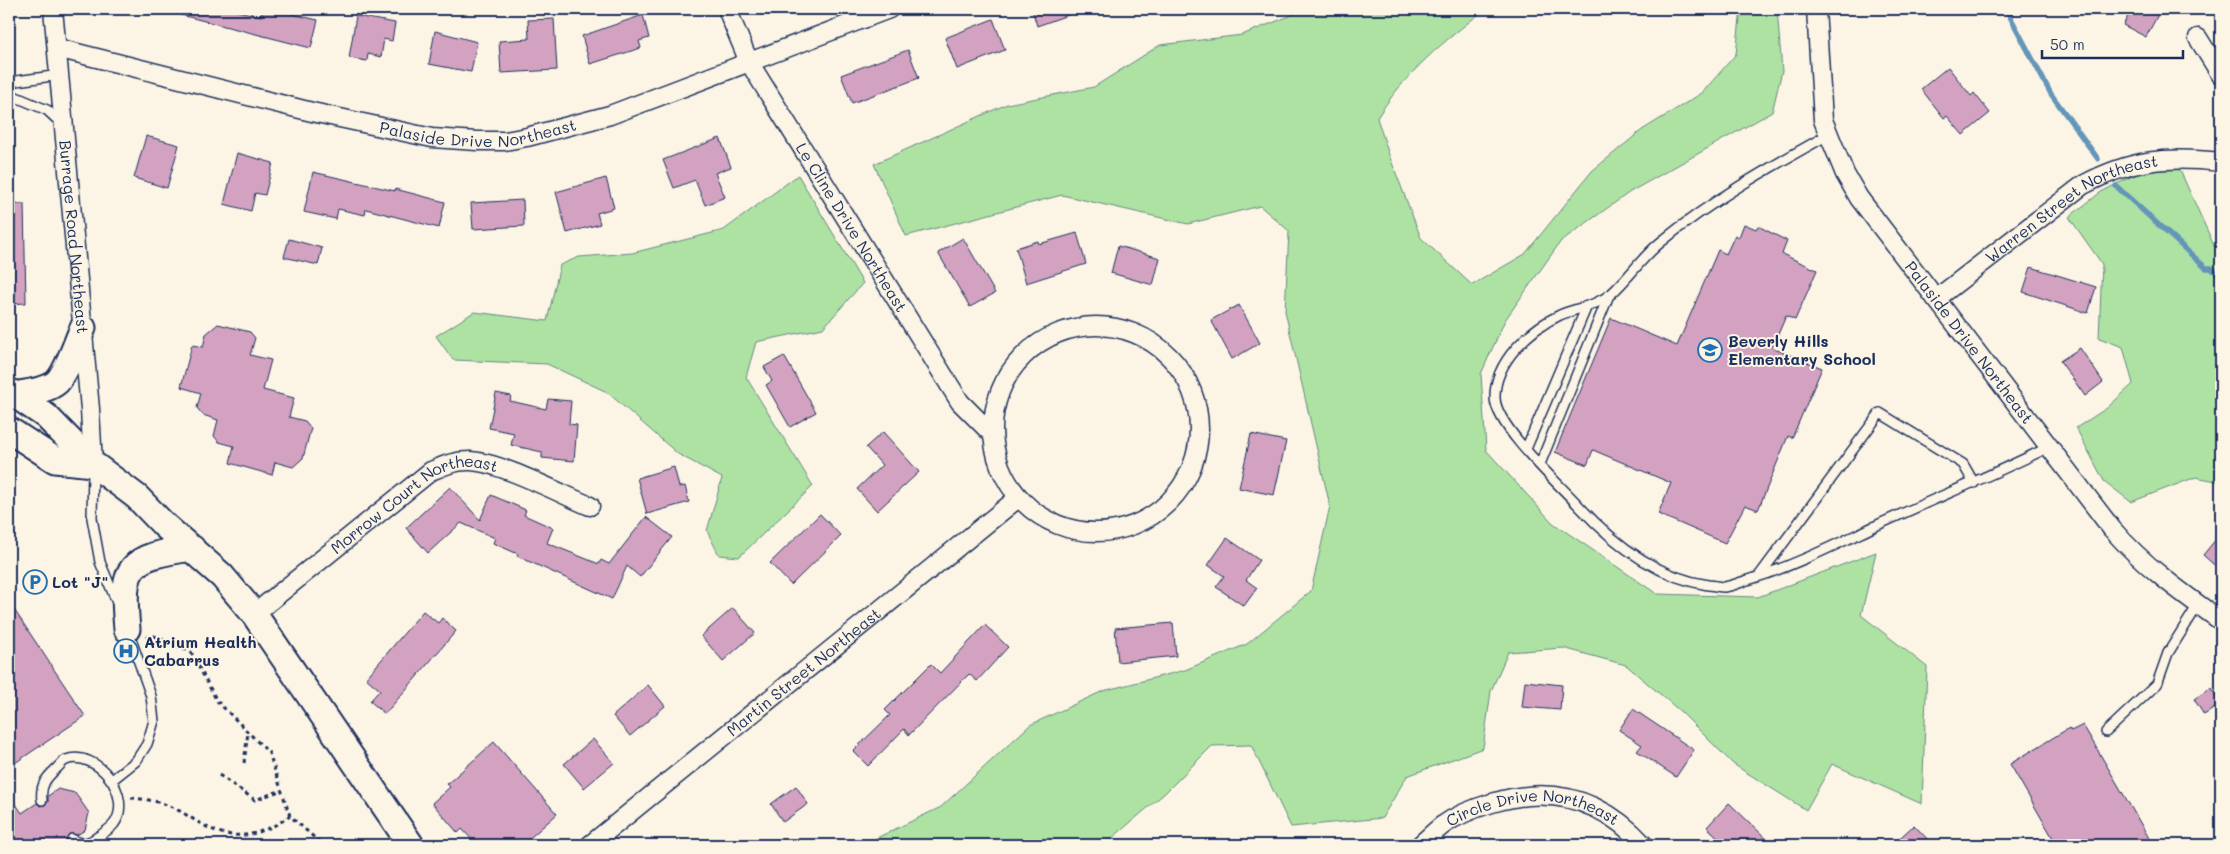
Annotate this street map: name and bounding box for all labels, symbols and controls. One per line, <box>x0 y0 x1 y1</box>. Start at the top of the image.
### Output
scale bar <box>2042 28 2184 60</box>
text: 50 m <box>2050 34 2085 54</box>
street label: Palaside Drive Northeast <box>378 113 578 151</box>
street label: Burrage Road Northeast <box>55 139 94 335</box>
street label: Le Cline Drive Northeast <box>792 139 912 316</box>
street label: Warren Street Northeast <box>1981 150 2159 267</box>
street label: Palaside Drive Northeast <box>1901 257 2039 428</box>
place label: Beverly Hills Elementary School <box>1728 330 1876 369</box>
school or university icon: Beverly Hills Elementary School <box>1697 337 1723 363</box>
street label: Morrow Court Northeast <box>326 450 501 558</box>
parking icon: Lot "J" <box>22 569 48 595</box>
place label: Lot "J" <box>52 571 108 592</box>
street label: Martin Street Northeast <box>722 603 885 740</box>
place label: Atrium Health Cabarrus <box>144 631 257 670</box>
hospital icon: Atrium Health Cabarrus <box>113 638 139 664</box>
text: Circle Drive Northeast <box>1442 784 1624 831</box>
street label: Circle Drive Northeast <box>1442 816 1622 836</box>

